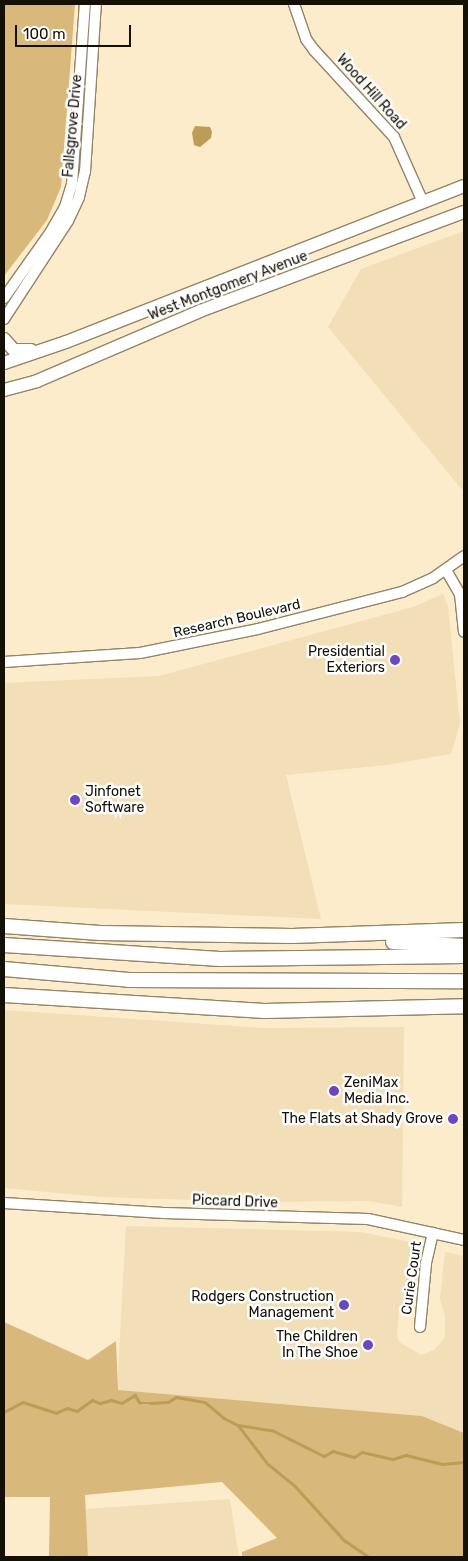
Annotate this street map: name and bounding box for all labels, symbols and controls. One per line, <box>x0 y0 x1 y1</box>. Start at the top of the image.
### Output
scale bar <box>18 15 134 47</box>
text: 100 m <box>23 25 65 43</box>
street label: Wood Hill Road <box>333 51 409 133</box>
street label: Fallsgrove Drive <box>60 74 86 178</box>
street label: West Montgomery Avenue <box>146 248 310 324</box>
street label: Research Boulevard <box>172 596 302 642</box>
place label: Presidential Exteriors <box>308 644 385 676</box>
marker: Presidential Exteriors <box>389 654 401 666</box>
place label: Jinfonet Software <box>85 784 144 816</box>
marker: Jinfonet Software <box>69 794 81 806</box>
place label: ZeniMax Media Inc. <box>344 1075 409 1108</box>
marker: ZeniMax Media Inc. <box>328 1085 340 1097</box>
place label: The Flats at Shady Grove <box>281 1111 443 1127</box>
marker: The Flats at Shady Grove <box>447 1113 459 1125</box>
street label: Piccard Drive <box>192 1192 278 1212</box>
street label: Curie Court <box>399 1240 425 1316</box>
place label: Rodgers Construction Management <box>191 1289 334 1321</box>
marker: Rodgers Construction Management <box>338 1299 350 1311</box>
place label: The Children In The Shoe <box>276 1329 358 1361</box>
marker: The Children In The Shoe <box>362 1339 374 1351</box>

